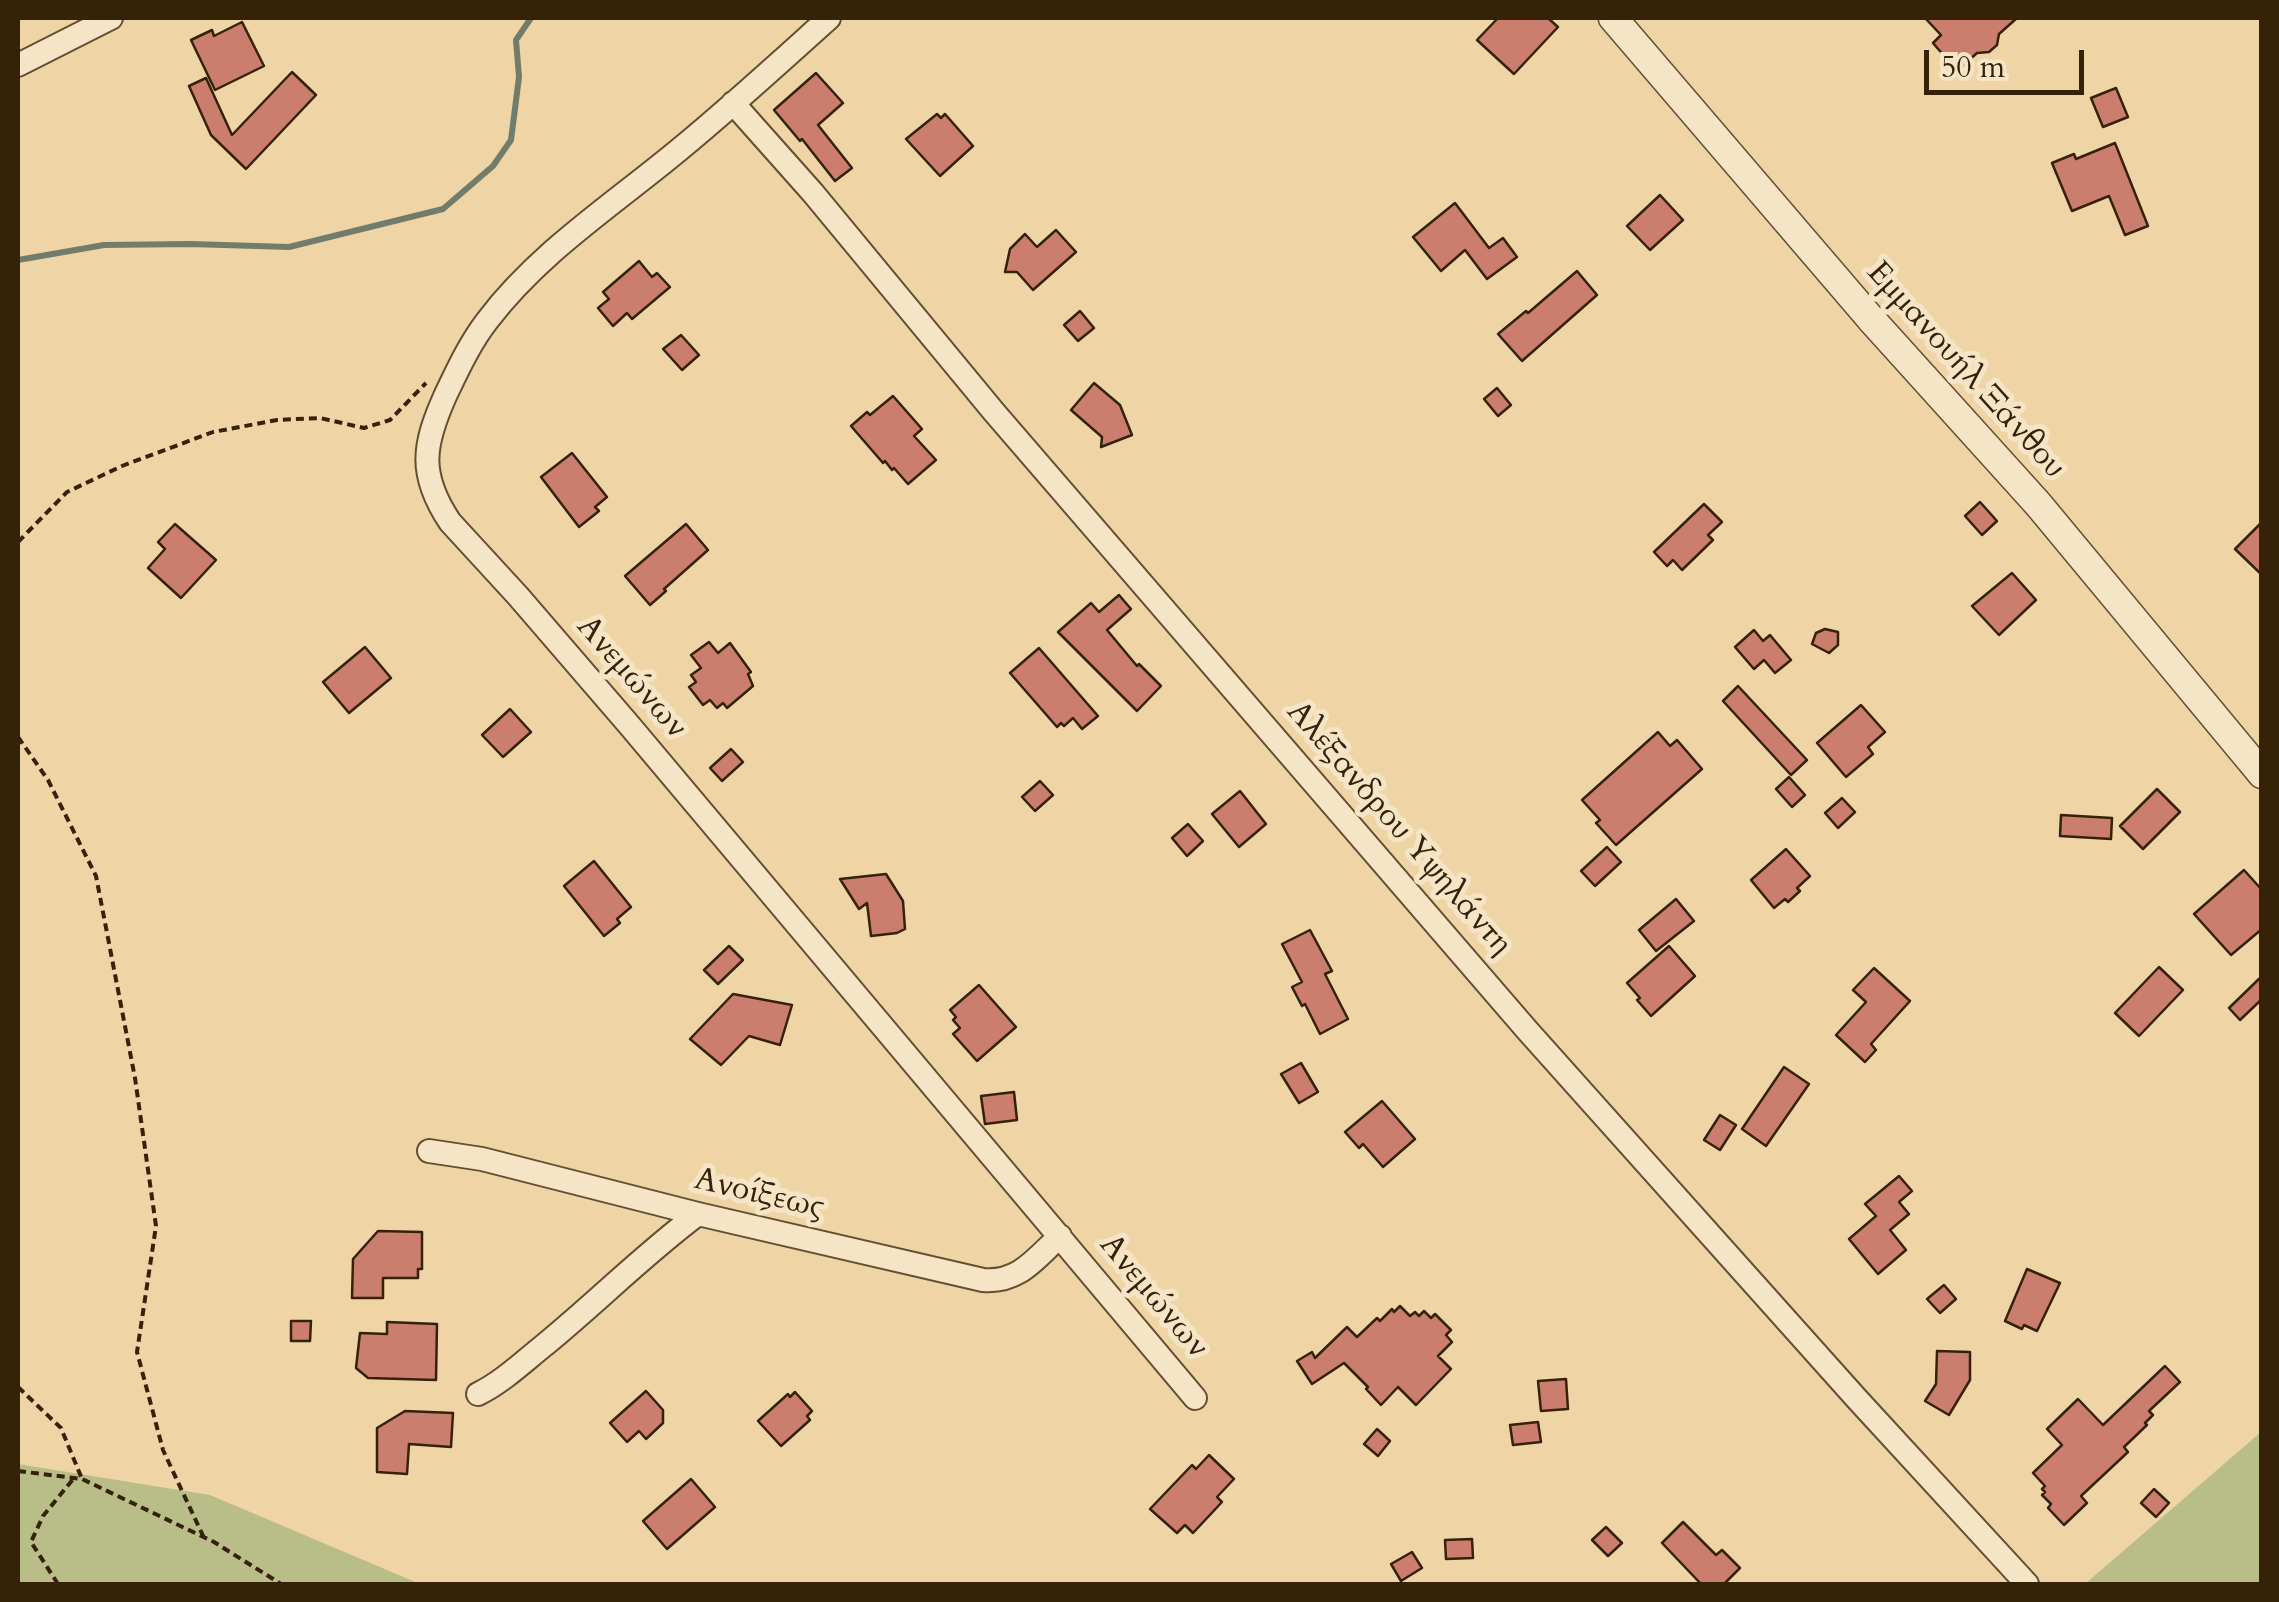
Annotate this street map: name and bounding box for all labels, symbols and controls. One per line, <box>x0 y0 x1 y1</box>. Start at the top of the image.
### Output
scale bar <box>1929 30 2089 92</box>
text: 50 m <box>1941 47 2005 88</box>
street label: Εμμανουήλ Ξάνθου <box>1857 255 2073 487</box>
street label: Ανεμώνων <box>567 609 695 747</box>
street label: Αλέξανδρου Υψηλάντη <box>1277 694 1519 964</box>
street label: Ανοίξεως <box>690 1161 828 1229</box>
street label: Ανεμώνων <box>1090 1227 1216 1367</box>

